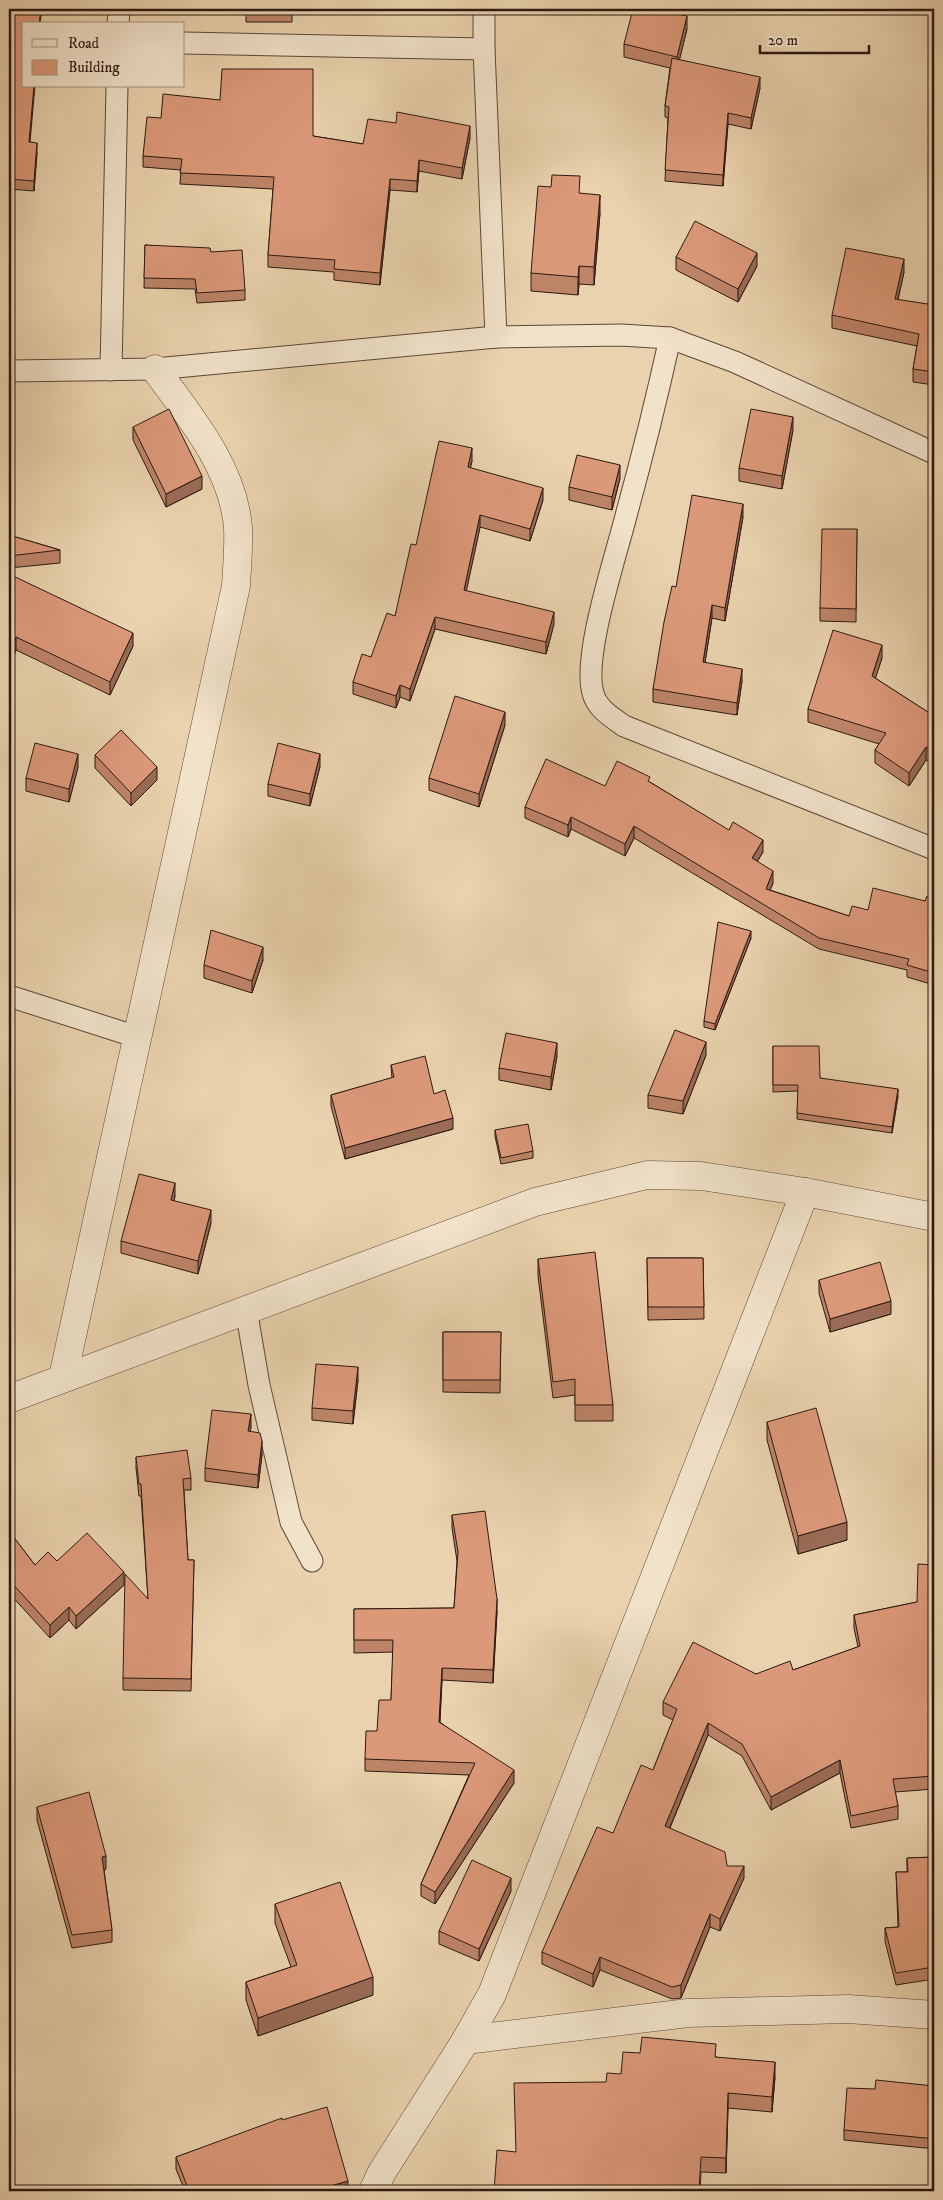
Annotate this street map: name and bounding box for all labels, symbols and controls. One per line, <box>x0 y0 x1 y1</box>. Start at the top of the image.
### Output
legend <box>22 22 185 88</box>
scale bar <box>760 22 869 54</box>
text: 20 m <box>768 31 798 50</box>
text: Road <box>68 34 100 53</box>
text: Building <box>68 58 120 77</box>

